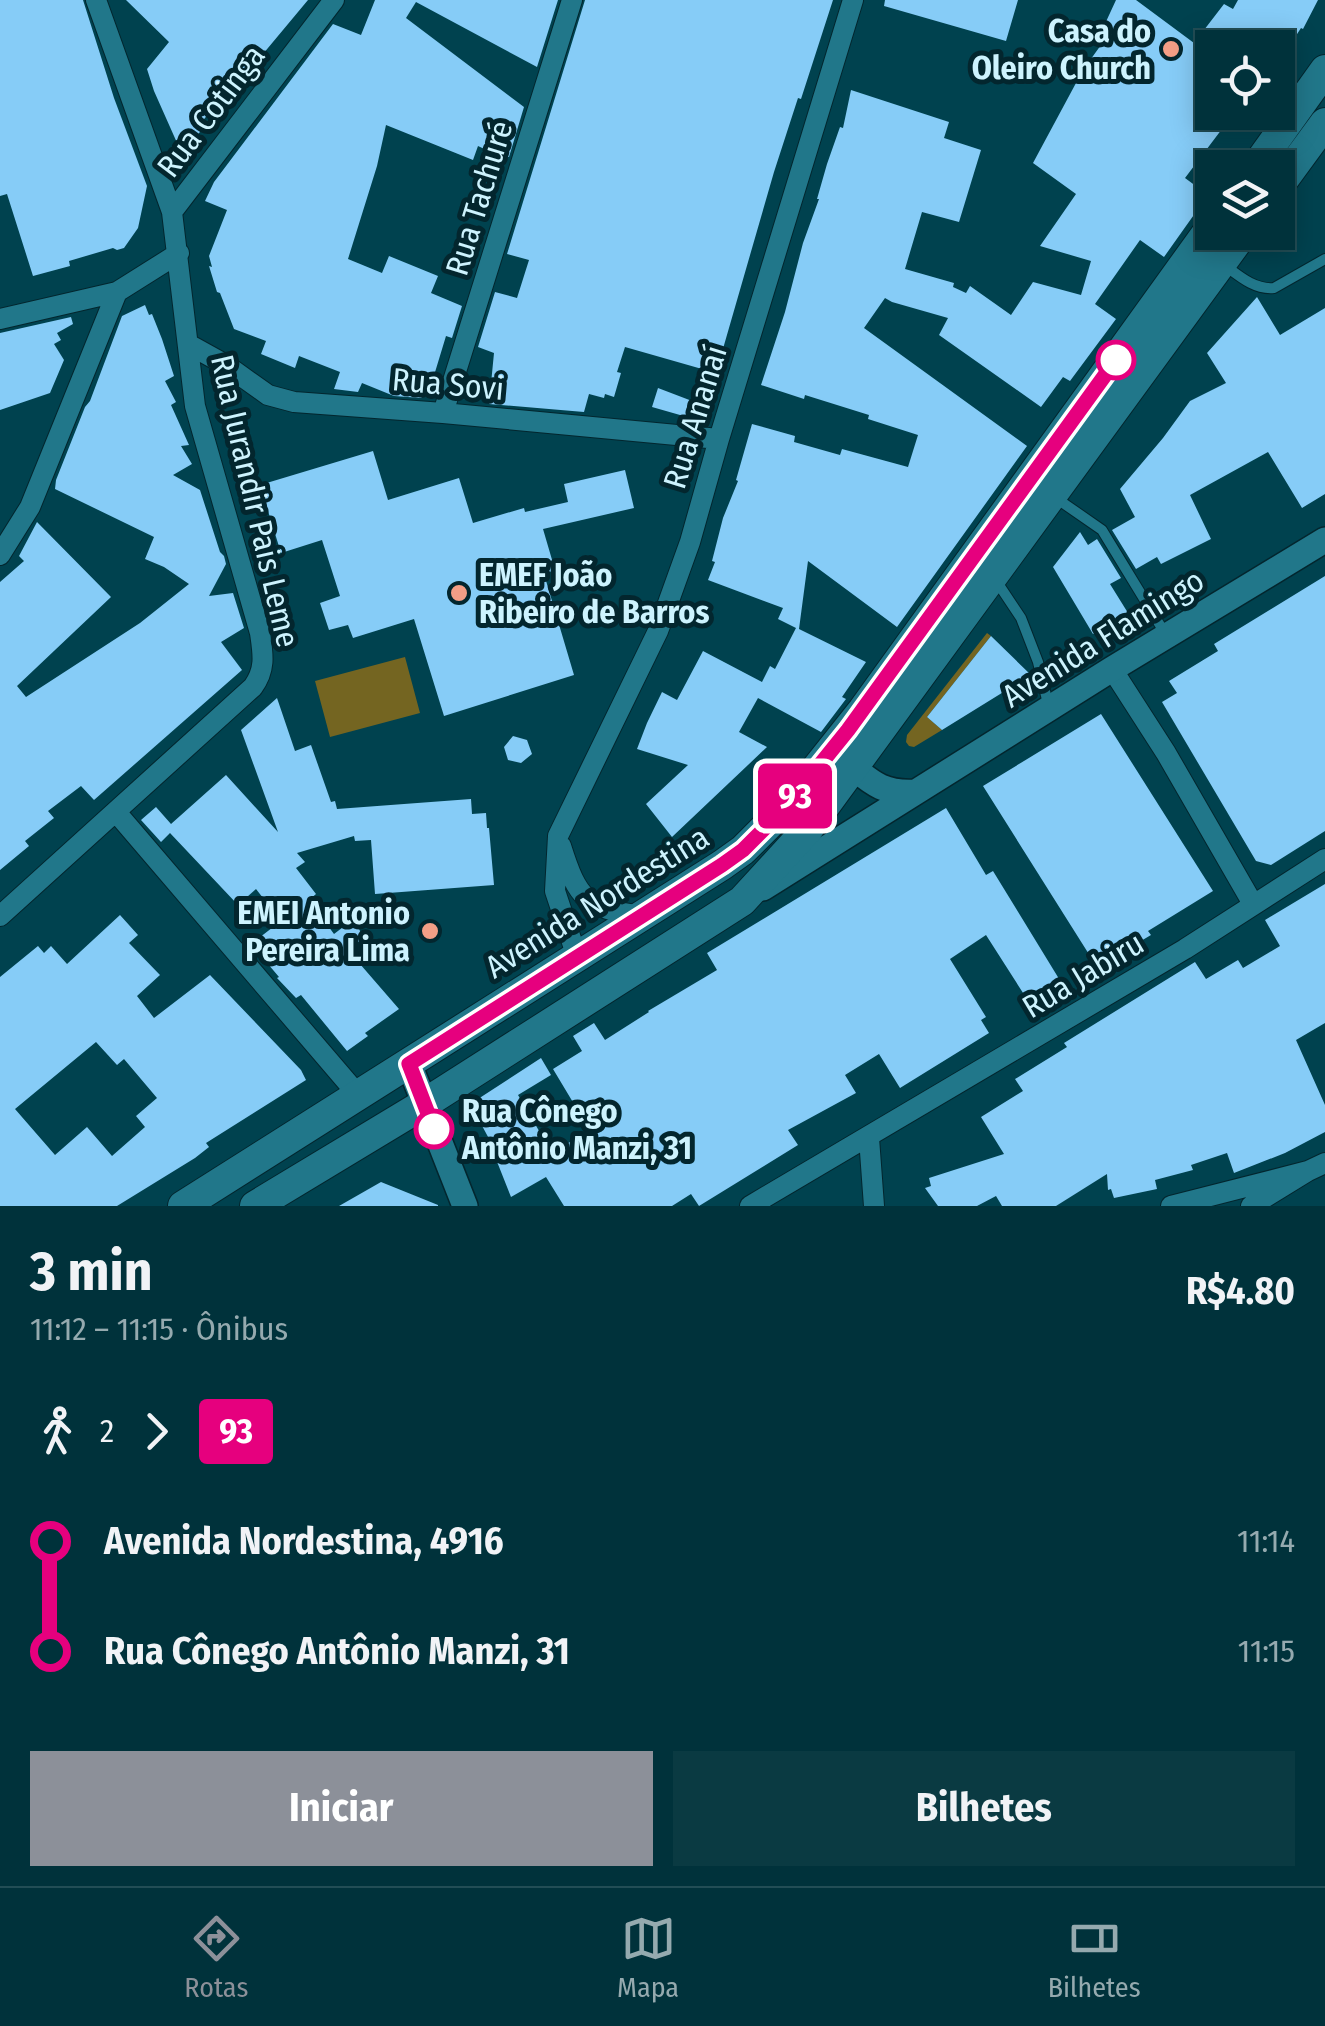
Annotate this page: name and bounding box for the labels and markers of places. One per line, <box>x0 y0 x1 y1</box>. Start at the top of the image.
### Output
place label: Casa do Oleiro Church <box>972 12 1151 87</box>
marker: Casa do Oleiro Church <box>1160 38 1182 60</box>
unlabelled marker <box>1097 341 1135 379</box>
place label: EMEF João Ribeiro de Barros <box>479 556 709 631</box>
marker: EMEF João Ribeiro de Barros <box>448 582 470 604</box>
place label: EMEI Antonio Pereira Lima <box>237 894 410 969</box>
marker: EMEI Antonio Pereira Lima <box>419 920 441 942</box>
place label: Rua Cônego Antônio Manzi, 31 <box>461 1092 692 1167</box>
marker: Rua Cônego Antônio Manzi, 31 <box>415 1110 453 1148</box>

